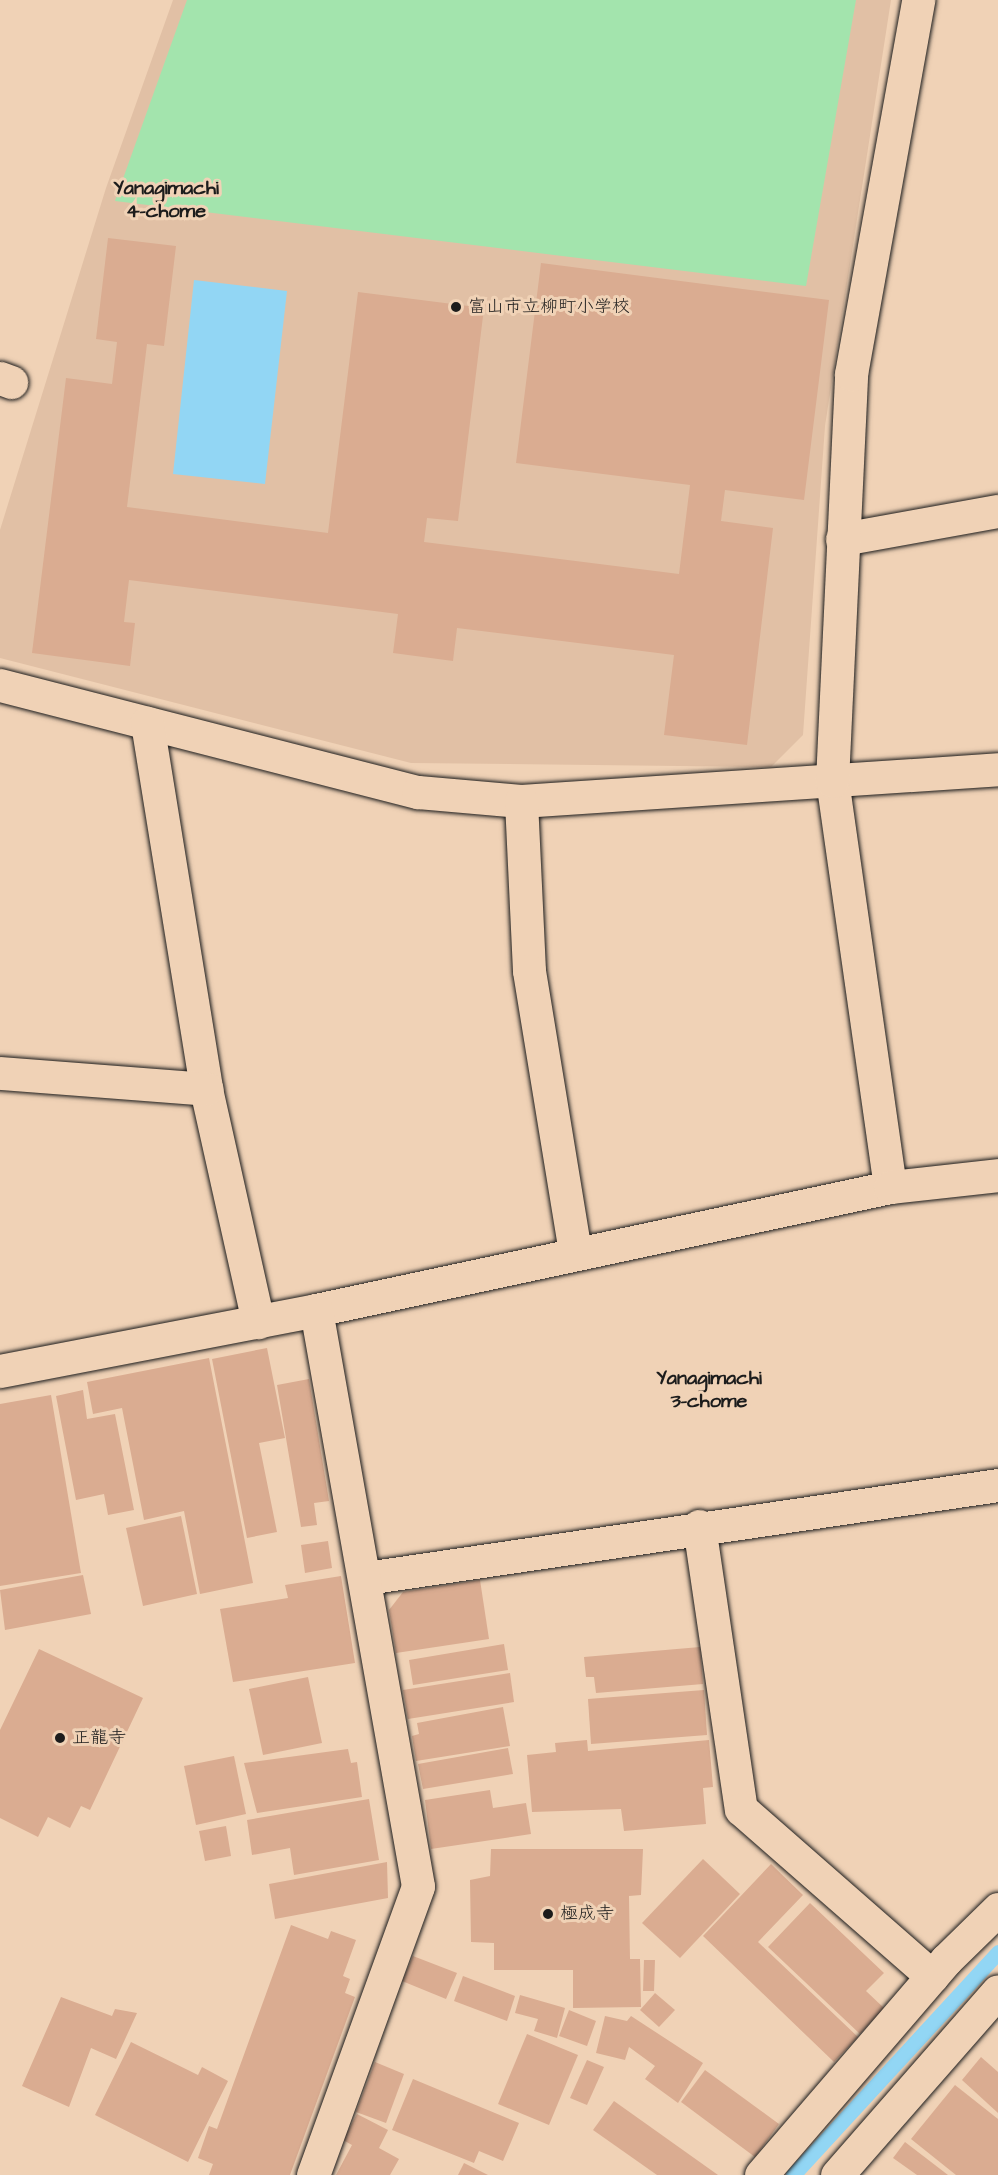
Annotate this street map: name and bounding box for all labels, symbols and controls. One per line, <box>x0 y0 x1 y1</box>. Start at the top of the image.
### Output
district label: Yanagimachi 4-chome <box>113 176 219 223</box>
place label: 富山市立柳町小学校 <box>468 296 630 318</box>
marker: 富山市立柳町小学校 <box>449 300 463 314</box>
district label: Yanagimachi 3-chome <box>656 1366 762 1413</box>
place label: 正龍寺 <box>72 1727 126 1749</box>
marker: 正龍寺 <box>53 1731 67 1745</box>
place label: 極成寺 <box>560 1903 614 1925</box>
marker: 極成寺 <box>541 1907 555 1921</box>

